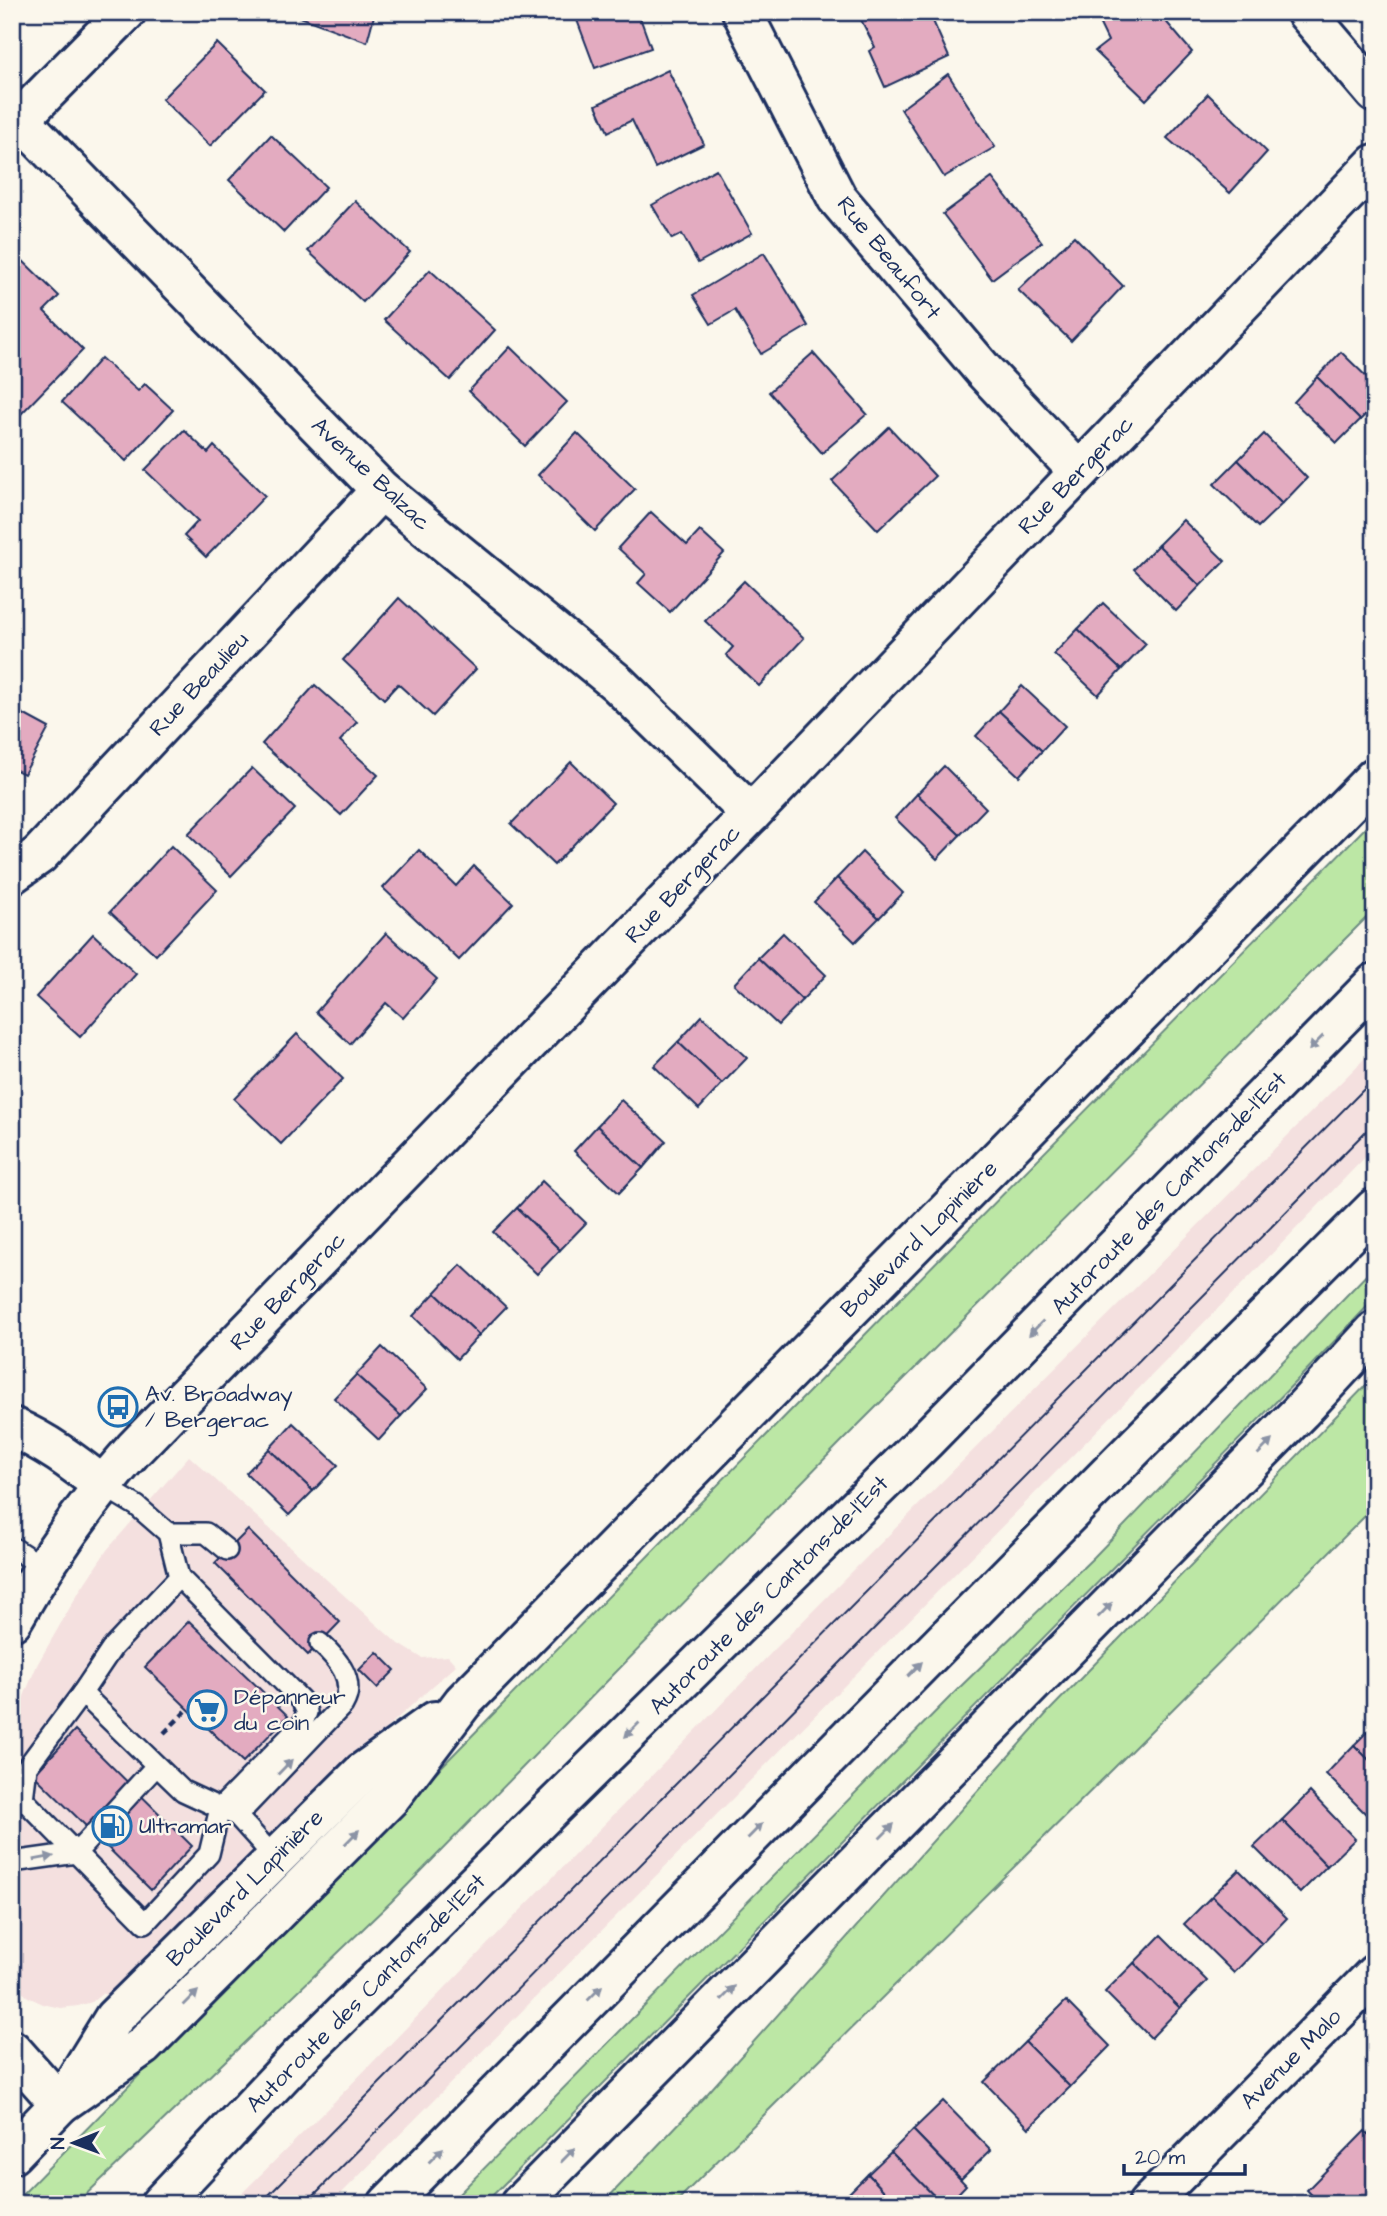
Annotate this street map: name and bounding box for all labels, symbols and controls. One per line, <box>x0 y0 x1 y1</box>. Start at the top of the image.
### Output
street label: Rue Beaufort <box>829 189 949 327</box>
street label: Rue Bergerac <box>1011 408 1142 542</box>
street label: Avenue Balzac <box>304 410 438 538</box>
street label: Rue Beaulieu <box>142 624 256 744</box>
street label: Rue Bergerac <box>618 817 749 951</box>
one-way arrow <box>1308 1034 1324 1051</box>
street label: Autoroute des Cantons-de-l'Est <box>1044 1064 1295 1322</box>
street label: Boulevard Lapinière <box>833 1153 1005 1325</box>
street label: Rue Bergerac <box>223 1224 354 1358</box>
one-way arrow <box>1029 1319 1045 1336</box>
place label: Av. Broadway / Bergerac <box>145 1378 293 1437</box>
bus stop icon: Av. Broadway / Bergerac <box>97 1386 139 1428</box>
one-way arrow <box>1256 1439 1273 1456</box>
street label: Autoroute des Cantons-de-l'Est <box>642 1468 896 1722</box>
one-way arrow <box>1097 1601 1114 1618</box>
one-way arrow <box>906 1662 923 1678</box>
place label: Dépanneur du coin <box>234 1681 346 1739</box>
supermarket icon: Dépanneur du coin <box>186 1689 228 1731</box>
one-way arrow <box>623 1721 640 1738</box>
one-way arrow <box>276 1759 292 1776</box>
street label: Boulevard Lapinière <box>159 1802 331 1974</box>
fuel station icon: Ultramar <box>91 1805 133 1847</box>
place label: Ultramar <box>139 1810 232 1842</box>
one-way arrow <box>747 1823 764 1840</box>
one-way arrow <box>879 1823 895 1840</box>
one-way arrow <box>343 1828 360 1845</box>
one-way arrow <box>33 1852 55 1863</box>
street label: Autoroute des Cantons-de-l'Est <box>239 1866 493 2120</box>
one-way arrow <box>587 1985 603 2002</box>
one-way arrow <box>719 1985 735 2002</box>
one-way arrow <box>183 1990 199 2006</box>
street label: Avenue Malo <box>1233 2001 1349 2117</box>
north arrow <box>38 2108 108 2178</box>
scale bar <box>1124 2132 1245 2176</box>
text: N <box>45 2137 72 2149</box>
text: 20 m <box>1135 2143 1186 2172</box>
one-way arrow <box>427 2147 443 2164</box>
one-way arrow <box>560 2147 576 2163</box>

